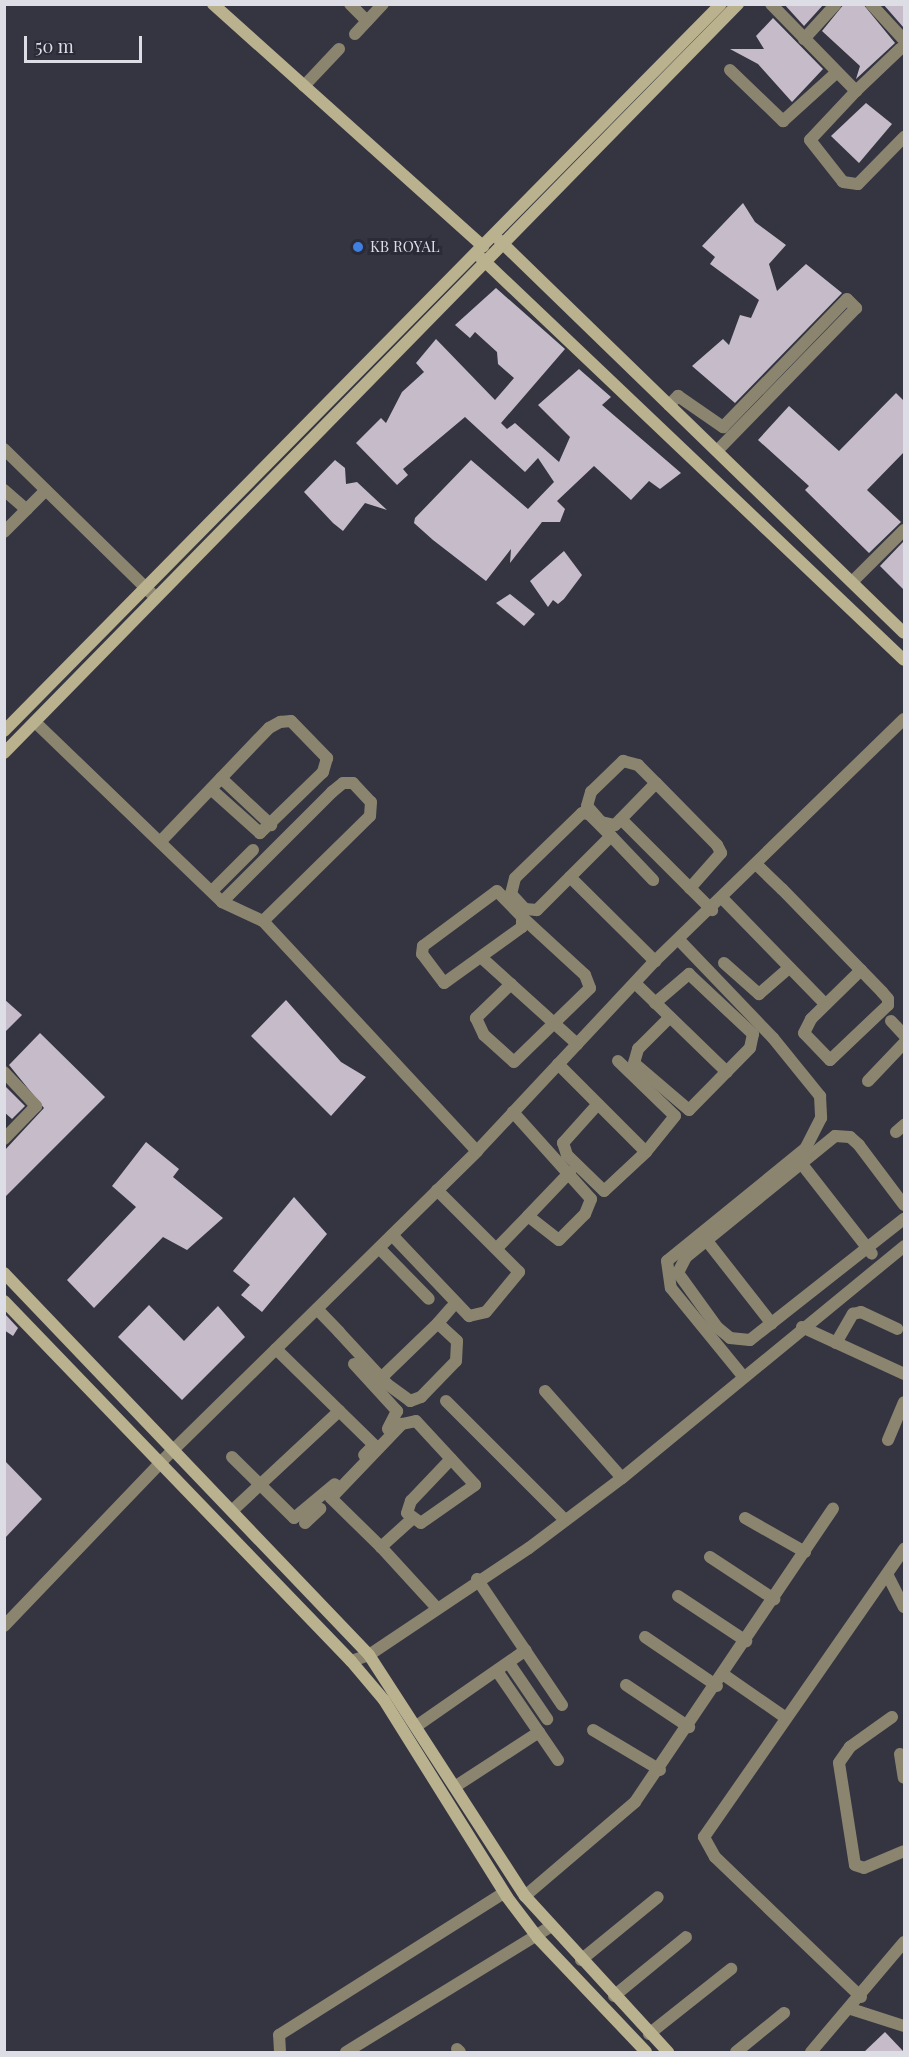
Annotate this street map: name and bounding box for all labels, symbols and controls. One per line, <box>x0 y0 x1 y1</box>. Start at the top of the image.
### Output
scale bar <box>27 24 146 62</box>
text: 50 m <box>35 34 74 58</box>
place label: KB ROYAL <box>370 238 440 256</box>
marker: KB ROYAL <box>351 240 365 254</box>

